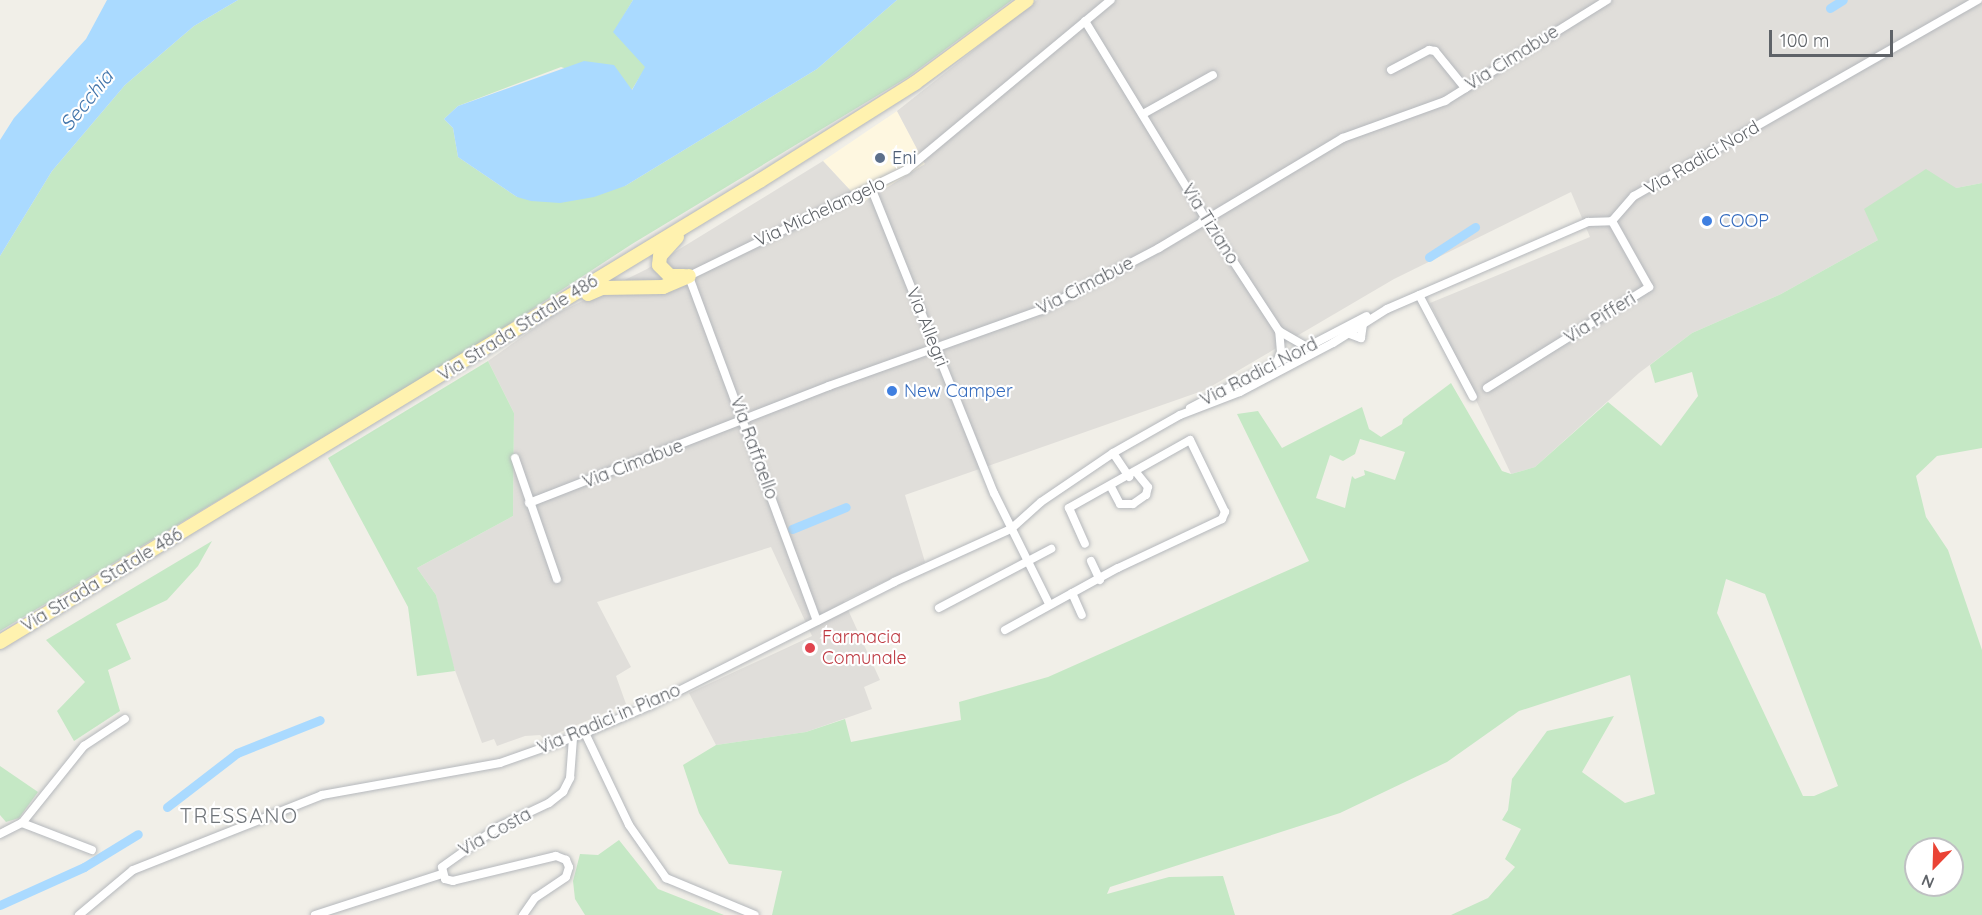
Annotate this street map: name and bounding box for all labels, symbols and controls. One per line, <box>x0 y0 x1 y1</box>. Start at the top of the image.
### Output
scale bar <box>1772 18 1896 56</box>
street label: Via Cimabue <box>1461 21 1563 95</box>
text: 100 m <box>1780 29 1829 52</box>
water label: Secchia <box>54 65 118 135</box>
street label: Via Radici Nord <box>1641 116 1763 200</box>
place label: Eni <box>892 147 916 169</box>
marker: Eni <box>873 151 887 165</box>
street label: Via Michelangelo <box>751 172 889 252</box>
street label: Via Tiziano <box>1177 180 1243 268</box>
place label: COOP <box>1719 210 1769 232</box>
marker: COOP <box>1700 214 1714 228</box>
street label: Via Cimabue <box>1033 252 1137 320</box>
street label: Via Strada Statale 486 <box>434 270 602 386</box>
street label: Via Allegri <box>901 284 953 370</box>
street label: Via Pifferi <box>1560 288 1640 348</box>
street label: Via Radici Nord <box>1197 333 1321 411</box>
place label: New Camper <box>904 380 1013 402</box>
marker: New Camper <box>885 384 899 398</box>
street label: Via Raffaello <box>725 394 783 502</box>
street label: Via Cimabue <box>580 435 686 493</box>
street label: Via Strada Statale 486 <box>17 523 187 637</box>
place label: Farmacia Comunale <box>822 627 907 670</box>
marker: Farmacia Comunale <box>803 641 817 655</box>
street label: Via Radici in Piano <box>534 679 684 759</box>
district label: TRESSANO <box>179 802 299 828</box>
street label: Via Costa <box>455 803 535 861</box>
north arrow <box>1904 837 1964 897</box>
text: N <box>1918 870 1937 893</box>

